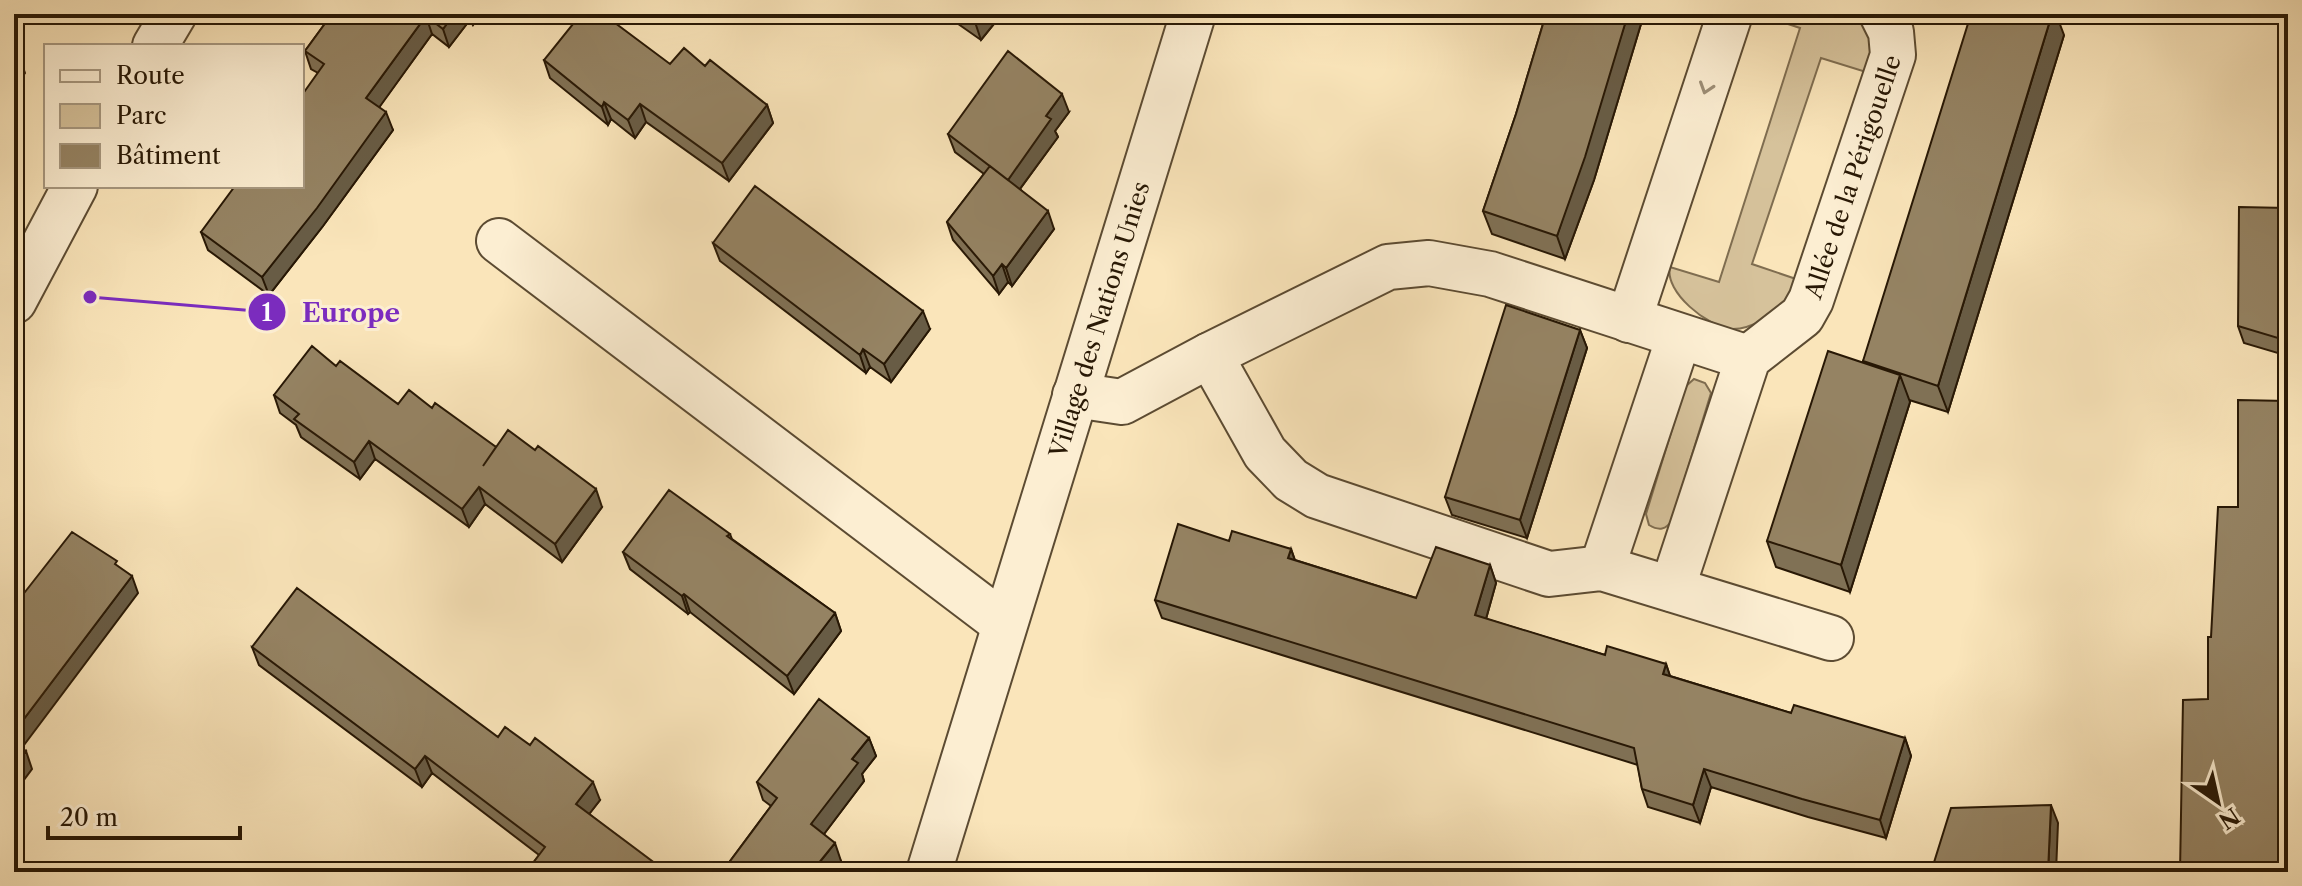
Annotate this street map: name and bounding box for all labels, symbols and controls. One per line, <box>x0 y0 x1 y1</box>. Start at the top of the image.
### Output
legend <box>44 44 304 188</box>
street label: Allée de la Périgouelle <box>1798 51 1907 303</box>
text: Route <box>116 61 185 90</box>
one-way arrow <box>1699 80 1715 94</box>
text: Parc <box>116 101 167 130</box>
text: Bâtiment <box>116 141 221 170</box>
street label: Village des Nations Unies <box>1043 178 1155 462</box>
callout: Europe <box>247 287 416 337</box>
text: Europe <box>302 297 400 329</box>
text: 1 <box>262 298 273 327</box>
north arrow <box>2178 762 2258 842</box>
scale bar <box>48 790 240 840</box>
text: N <box>2213 802 2244 835</box>
text: 20 m <box>60 803 118 832</box>

